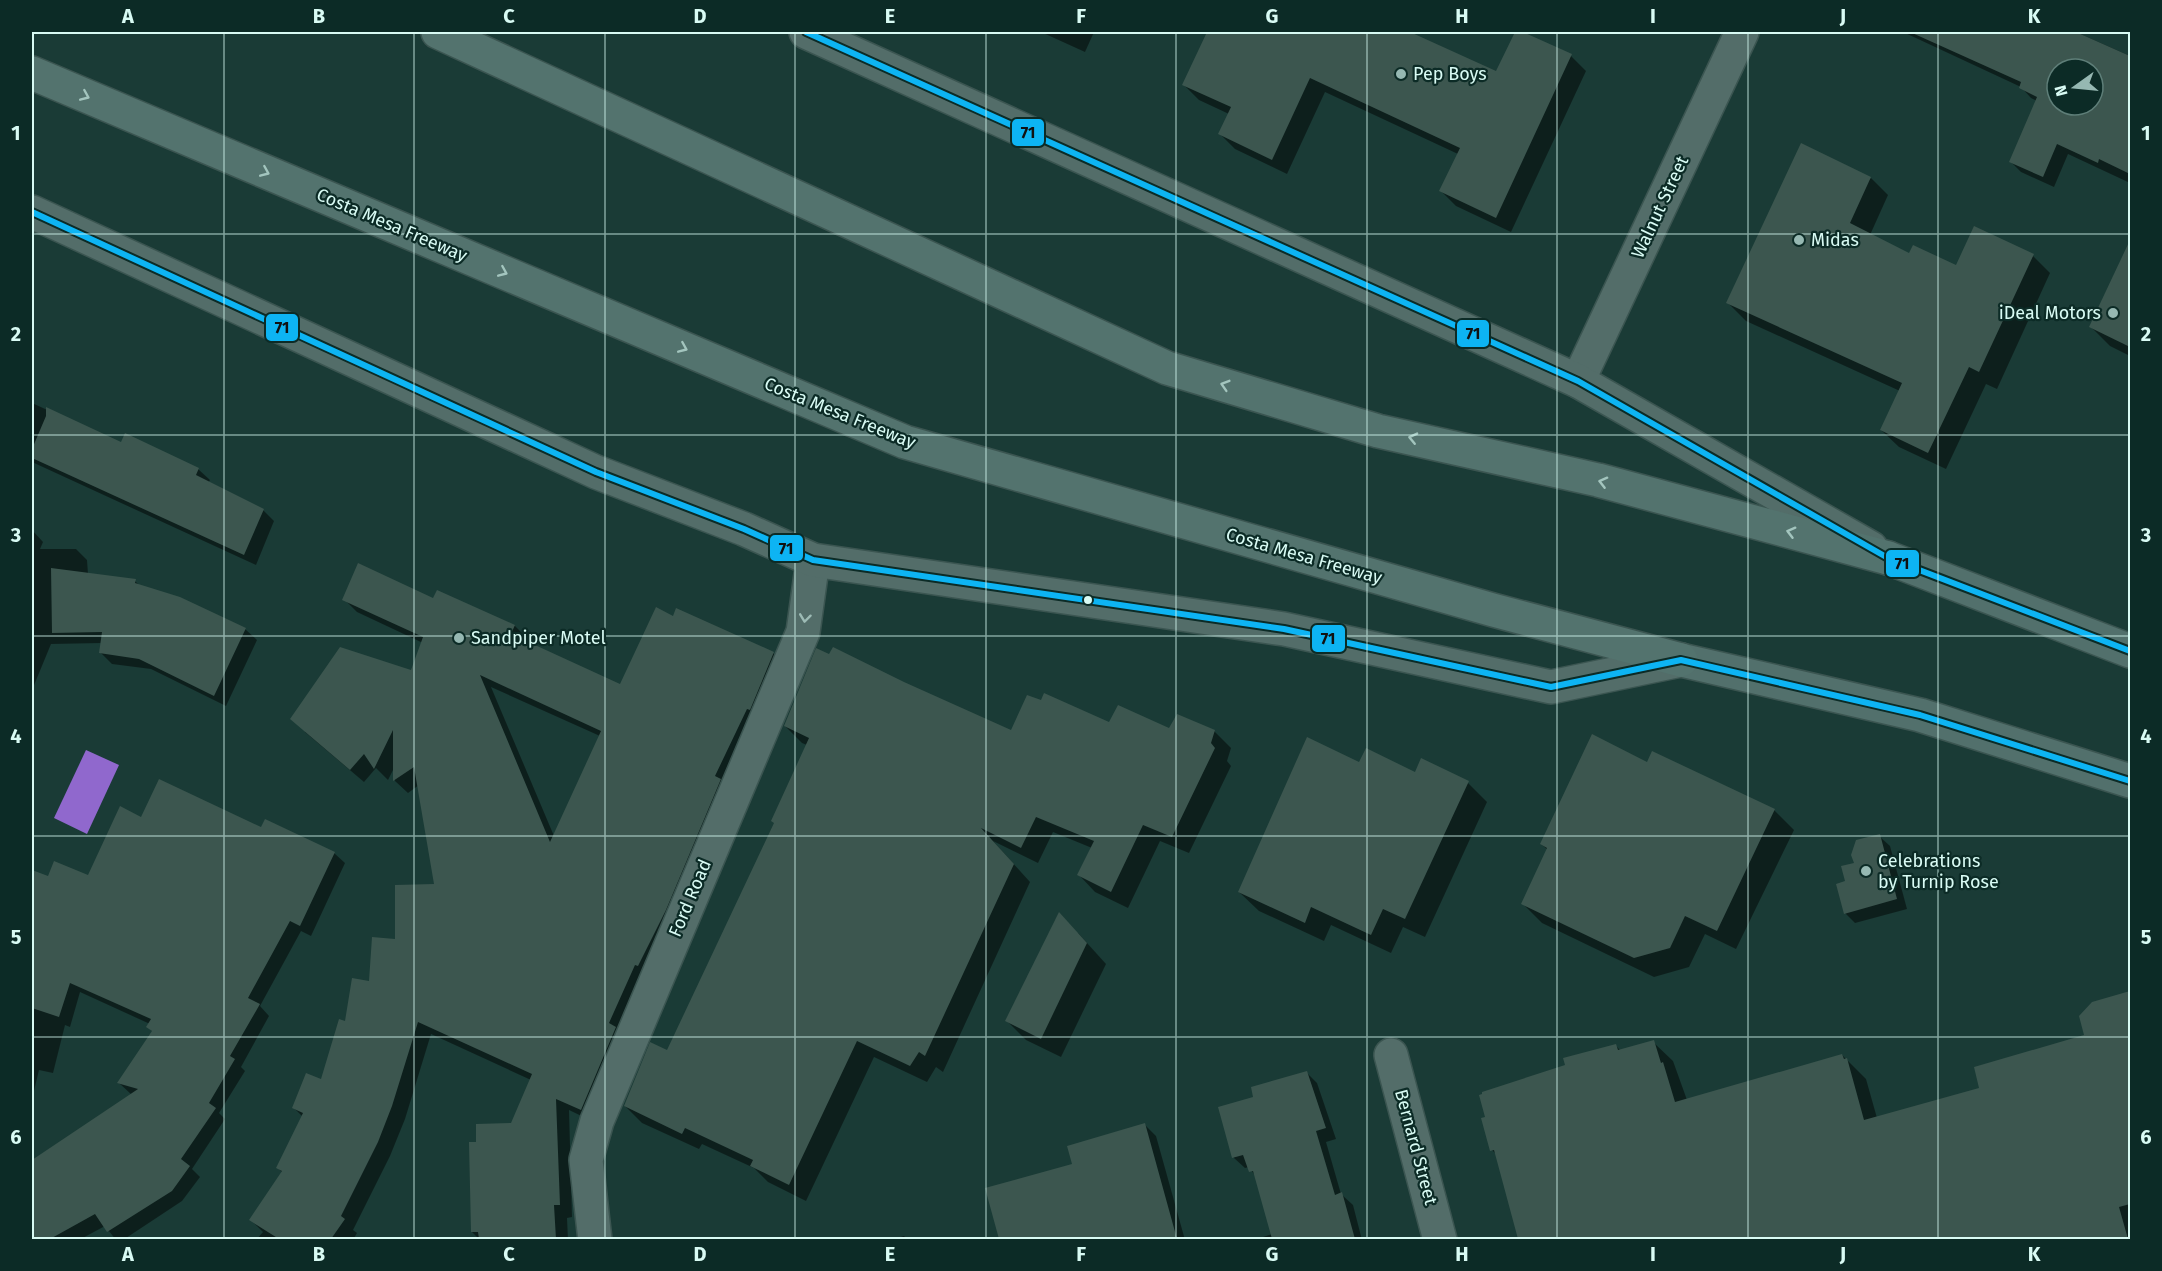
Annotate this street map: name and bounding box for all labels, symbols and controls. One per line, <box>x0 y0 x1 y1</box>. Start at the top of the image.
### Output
text: A <box>121 4 135 28</box>
text: B <box>313 4 325 28</box>
text: C <box>503 4 515 28</box>
text: D <box>693 4 707 28</box>
text: E <box>885 4 895 28</box>
text: F <box>1076 4 1086 28</box>
text: G <box>1266 4 1278 28</box>
text: H <box>1455 4 1469 28</box>
text: I <box>1650 4 1656 28</box>
text: J <box>1839 4 1846 28</box>
text: K <box>2028 4 2041 28</box>
north arrow <box>2045 57 2105 117</box>
place label: Pep Boys <box>1413 63 1487 85</box>
marker: Pep Boys <box>1394 67 1408 81</box>
text: N <box>2050 83 2072 98</box>
one-way arrow <box>79 89 90 101</box>
line badge: 71 <box>1011 118 1045 147</box>
text: 1 <box>11 121 21 145</box>
text: 1 <box>2141 121 2151 145</box>
text: 71 <box>1021 123 1035 142</box>
street label: Walnut Street <box>1627 152 1693 262</box>
one-way arrow <box>259 165 270 177</box>
street label: Costa Mesa Freeway <box>313 183 471 267</box>
place label: Midas <box>1811 229 1859 251</box>
marker: Midas <box>1792 233 1806 247</box>
one-way arrow <box>497 265 508 277</box>
place label: iDeal Motors <box>1999 302 2101 324</box>
marker: iDeal Motors <box>2106 306 2120 320</box>
line badge: 71 <box>265 313 299 342</box>
text: 71 <box>275 318 289 337</box>
line badge: 71 <box>1456 319 1490 348</box>
text: 2 <box>11 322 21 346</box>
text: 2 <box>2141 322 2151 346</box>
text: 71 <box>1466 324 1480 343</box>
one-way arrow <box>676 341 687 353</box>
street label: Costa Mesa Freeway <box>761 373 919 453</box>
one-way arrow <box>1220 380 1231 392</box>
one-way arrow <box>1408 433 1418 446</box>
one-way arrow <box>1598 476 1608 489</box>
text: 3 <box>10 523 21 547</box>
street label: Costa Mesa Freeway <box>1223 523 1385 589</box>
text: 3 <box>2140 523 2151 547</box>
one-way arrow <box>1786 527 1797 539</box>
line badge: 71 <box>769 534 804 562</box>
text: 71 <box>779 539 793 558</box>
line badge: 71 <box>1885 549 1920 578</box>
text: 71 <box>1895 554 1909 573</box>
unlabelled marker <box>1082 594 1094 606</box>
one-way arrow <box>799 613 811 622</box>
line badge: 71 <box>1311 624 1346 653</box>
place label: Sandpiper Motel <box>471 627 606 649</box>
text: 71 <box>1321 629 1335 648</box>
marker: Sandpiper Motel <box>452 631 466 645</box>
text: 4 <box>10 724 22 748</box>
text: 4 <box>2140 724 2152 748</box>
place label: Celebrations by Turnip Rose <box>1878 850 1999 893</box>
street label: Ford Road <box>664 856 716 940</box>
marker: Celebrations by Turnip Rose <box>1859 864 1873 878</box>
text: 5 <box>11 925 22 949</box>
text: 5 <box>2141 925 2152 949</box>
street label: Bernard Street <box>1390 1087 1442 1208</box>
text: 6 <box>10 1125 22 1149</box>
text: 6 <box>2140 1125 2152 1149</box>
text: A <box>121 1242 135 1266</box>
text: B <box>313 1242 325 1266</box>
text: C <box>503 1242 515 1266</box>
text: D <box>693 1242 707 1266</box>
text: E <box>885 1242 895 1266</box>
text: F <box>1076 1242 1086 1266</box>
text: G <box>1266 1242 1278 1266</box>
text: H <box>1455 1242 1469 1266</box>
text: I <box>1650 1242 1656 1266</box>
text: J <box>1839 1242 1846 1266</box>
text: K <box>2028 1242 2041 1266</box>

